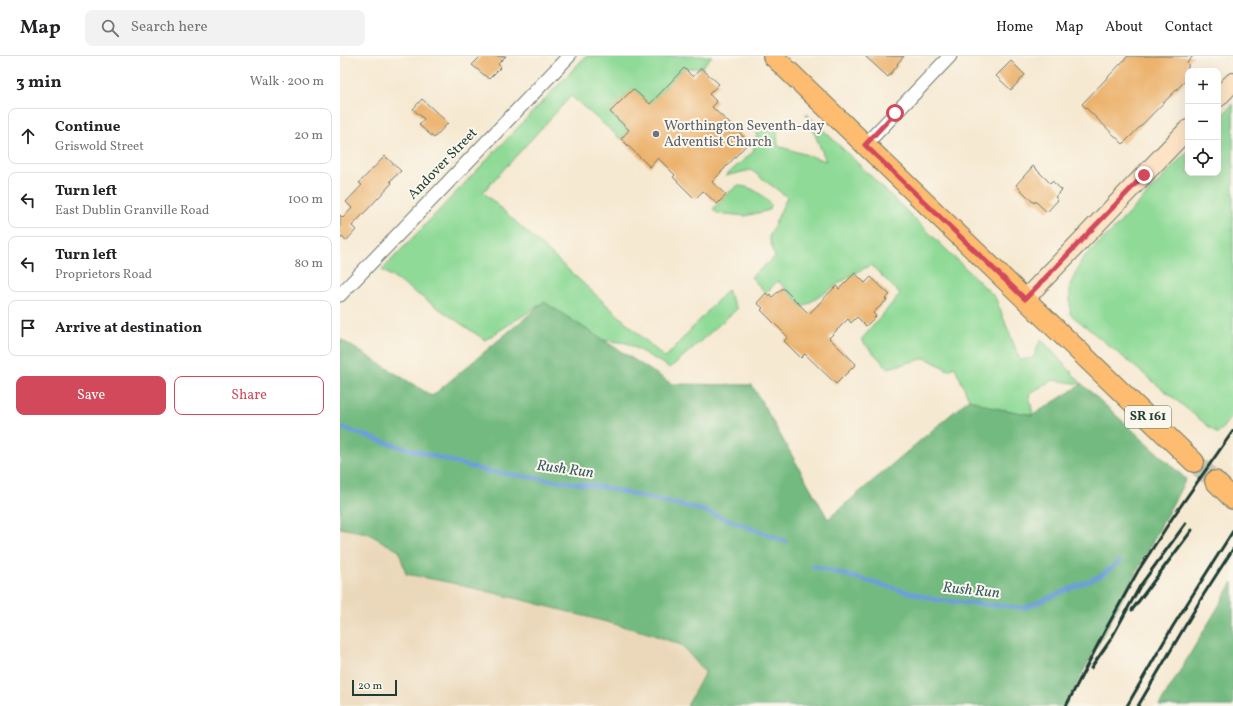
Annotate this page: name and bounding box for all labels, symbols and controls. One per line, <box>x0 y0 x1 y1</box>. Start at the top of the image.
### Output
search box <box>85 10 365 46</box>
text: Map <box>20 15 61 41</box>
icon: search <box>99 17 121 39</box>
text: Search here <box>131 17 208 38</box>
text: Home <box>996 18 1033 37</box>
text: Map <box>1055 18 1083 37</box>
text: About <box>1105 18 1143 37</box>
text: Contact <box>1165 18 1213 37</box>
map controls <box>1185 68 1221 176</box>
button: + <box>1185 68 1221 104</box>
text: 3 min <box>16 71 62 94</box>
text: Walk · 200 m <box>250 73 324 91</box>
route start <box>886 104 904 122</box>
button: − <box>1185 104 1221 140</box>
text: Continue <box>55 117 120 138</box>
place label: Worthington Seventh-day Adventist Church <box>664 117 825 152</box>
street label: Andover Street <box>404 124 482 204</box>
icon: ahead <box>17 125 39 147</box>
text: 20 m <box>294 127 323 145</box>
marker: Worthington Seventh-day Adventist Church <box>651 129 661 139</box>
text: Griswold Street <box>55 138 144 156</box>
button: locate <box>1185 140 1221 176</box>
route end <box>1135 166 1153 184</box>
text: Turn left <box>55 181 117 202</box>
icon: left <box>17 189 39 211</box>
text: 100 m <box>288 191 323 209</box>
text: East Dublin Granville Road <box>55 202 209 220</box>
text: Turn left <box>55 245 117 266</box>
icon: left <box>17 253 39 275</box>
text: 80 m <box>294 255 323 273</box>
text: Proprietors Road <box>55 266 152 284</box>
icon: arrive <box>17 317 39 339</box>
text: Arrive at destination <box>55 318 202 339</box>
button: Save <box>16 376 166 415</box>
button: Share <box>174 376 324 415</box>
road number: SR 161 <box>1125 406 1171 428</box>
water label: Rush Run <box>535 456 595 484</box>
water label: Rush Run <box>941 578 1001 604</box>
scale bar <box>352 678 397 697</box>
text: 20 m <box>358 679 382 694</box>

